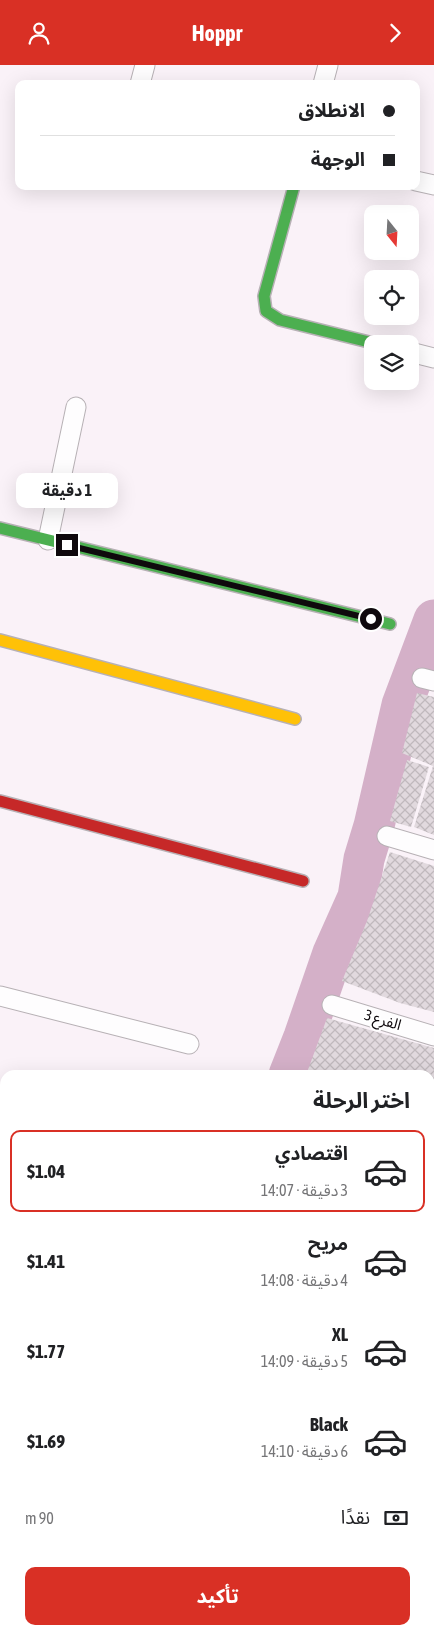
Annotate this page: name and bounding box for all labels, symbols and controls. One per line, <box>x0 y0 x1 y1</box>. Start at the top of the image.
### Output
icon: person <box>25 19 53 47</box>
icon: forward <box>381 19 409 47</box>
text: Hoppr <box>192 20 242 46</box>
text: الانطلاق <box>299 99 365 121</box>
text: الوجهة <box>311 148 365 170</box>
north arrow <box>364 205 419 260</box>
map controls <box>364 205 419 390</box>
button: locate <box>364 270 419 325</box>
button: layers <box>364 335 419 390</box>
callout: 1 دقيقة <box>16 473 118 507</box>
text: 1 دقيقة <box>42 481 92 499</box>
route end <box>56 534 78 556</box>
route start <box>360 608 382 630</box>
street label: الفرع 3 <box>362 1006 404 1037</box>
text: اختر الرحلة <box>313 1087 410 1113</box>
text: اقتصادي <box>275 1142 348 1164</box>
icon: car <box>363 1149 408 1194</box>
text: $1.04 <box>27 1160 65 1182</box>
text: 3 دقيقة · 14:07 <box>261 1181 348 1199</box>
text: مريح <box>308 1232 348 1254</box>
icon: car <box>363 1239 408 1284</box>
text: $1.41 <box>27 1250 65 1272</box>
text: 4 دقيقة · 14:08 <box>261 1271 348 1289</box>
text: XL <box>332 1323 348 1345</box>
icon: car <box>363 1329 408 1374</box>
text: $1.77 <box>27 1340 65 1362</box>
text: 5 دقيقة · 14:09 <box>261 1352 348 1370</box>
text: Black <box>310 1413 348 1435</box>
icon: car <box>363 1419 408 1464</box>
text: $1.69 <box>27 1430 65 1452</box>
text: 6 دقيقة · 14:10 <box>261 1442 348 1460</box>
icon: cash <box>382 1504 410 1532</box>
text: نقدًا <box>341 1506 370 1528</box>
text: 90 m <box>25 1509 54 1527</box>
button: تأكيد <box>25 1567 410 1625</box>

